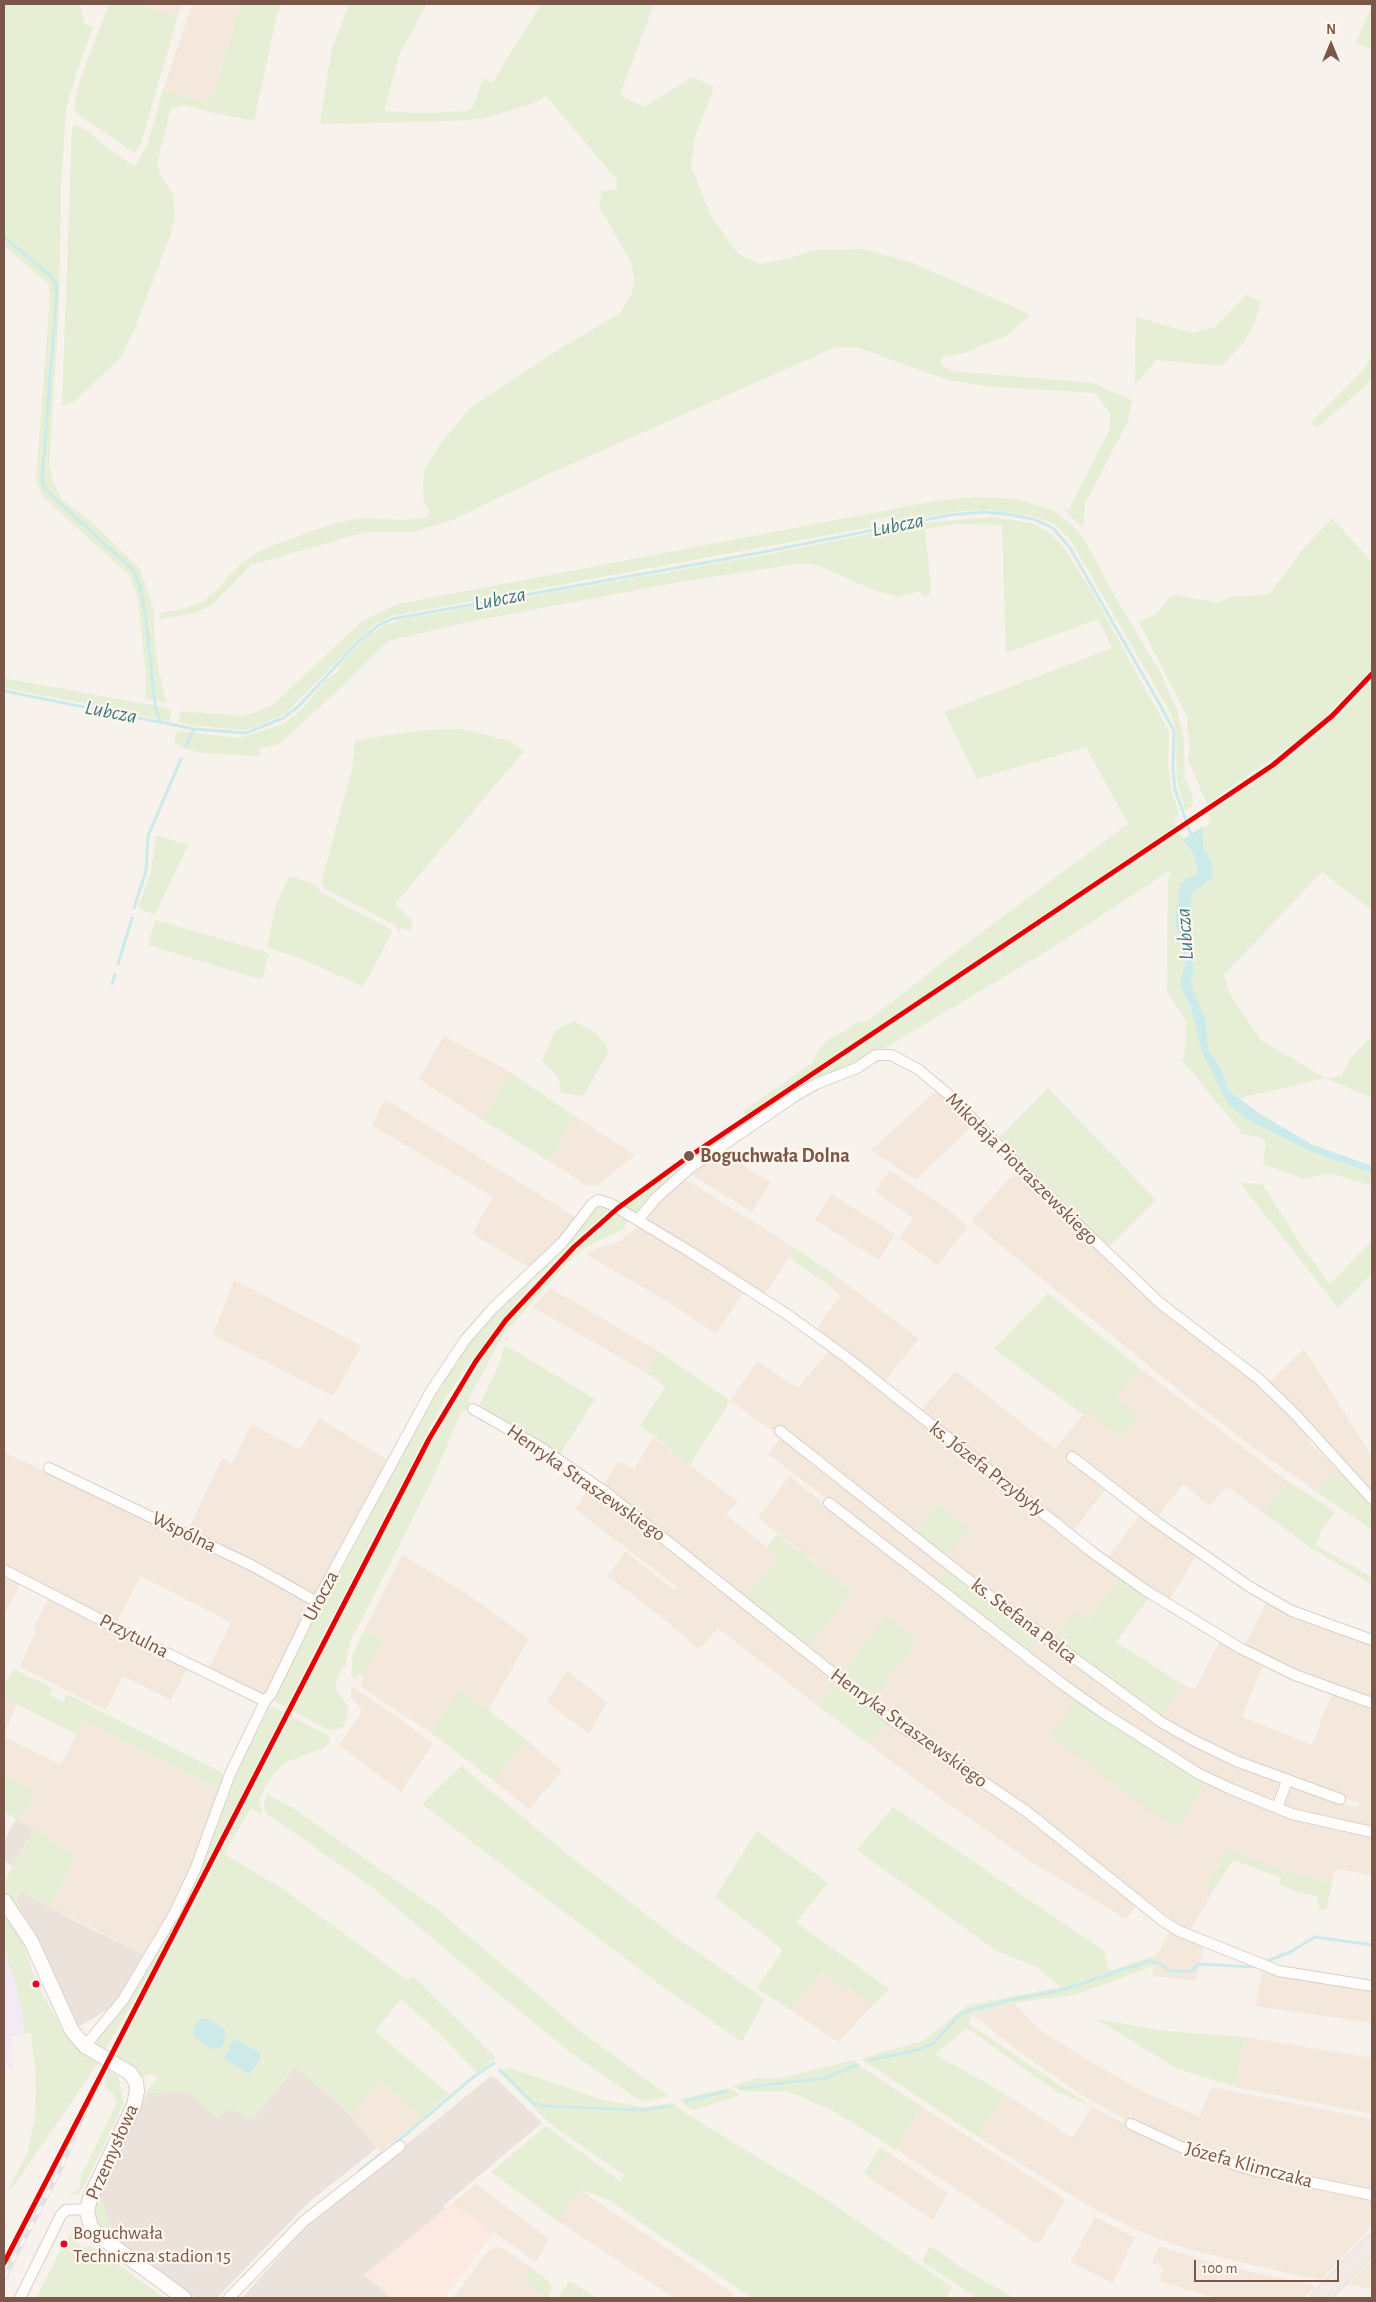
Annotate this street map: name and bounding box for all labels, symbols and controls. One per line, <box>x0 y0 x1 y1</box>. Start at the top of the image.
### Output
north arrow <box>1306 20 1356 70</box>
text: N <box>1326 23 1336 37</box>
water label: Lubcza <box>870 508 926 542</box>
water label: Lubcza <box>472 582 528 616</box>
water label: Lubcza <box>83 695 139 729</box>
water label: Lubcza <box>1171 907 1199 961</box>
street label: Mikołaja Piotraszewskiego <box>941 1088 1103 1250</box>
place label: Boguchwała Dolna <box>700 1144 850 1168</box>
marker: Boguchwała Dolna <box>682 1149 696 1163</box>
street label: ks. Józefa Przybyły <box>924 1416 1050 1522</box>
street label: Henryka Straszewskiego <box>502 1419 670 1547</box>
street label: Wspólna <box>148 1506 220 1558</box>
street label: Urocza <box>298 1567 344 1625</box>
street label: ks. Stefana Pelca <box>966 1573 1082 1669</box>
street label: Przytulna <box>95 1608 173 1664</box>
street label: Henryka Straszewskiego <box>826 1663 992 1793</box>
unlabelled marker <box>31 1979 41 1989</box>
street label: Przemysłowa <box>80 2100 144 2204</box>
street label: Józefa Klimczaka <box>1183 2136 1315 2194</box>
place label: Boguchwała Techniczna stadion 15 <box>73 2222 231 2266</box>
marker: Boguchwała Techniczna stadion 15 <box>59 2239 69 2249</box>
scale bar <box>1196 2250 1341 2282</box>
text: 100 m <box>1202 2261 1237 2276</box>

